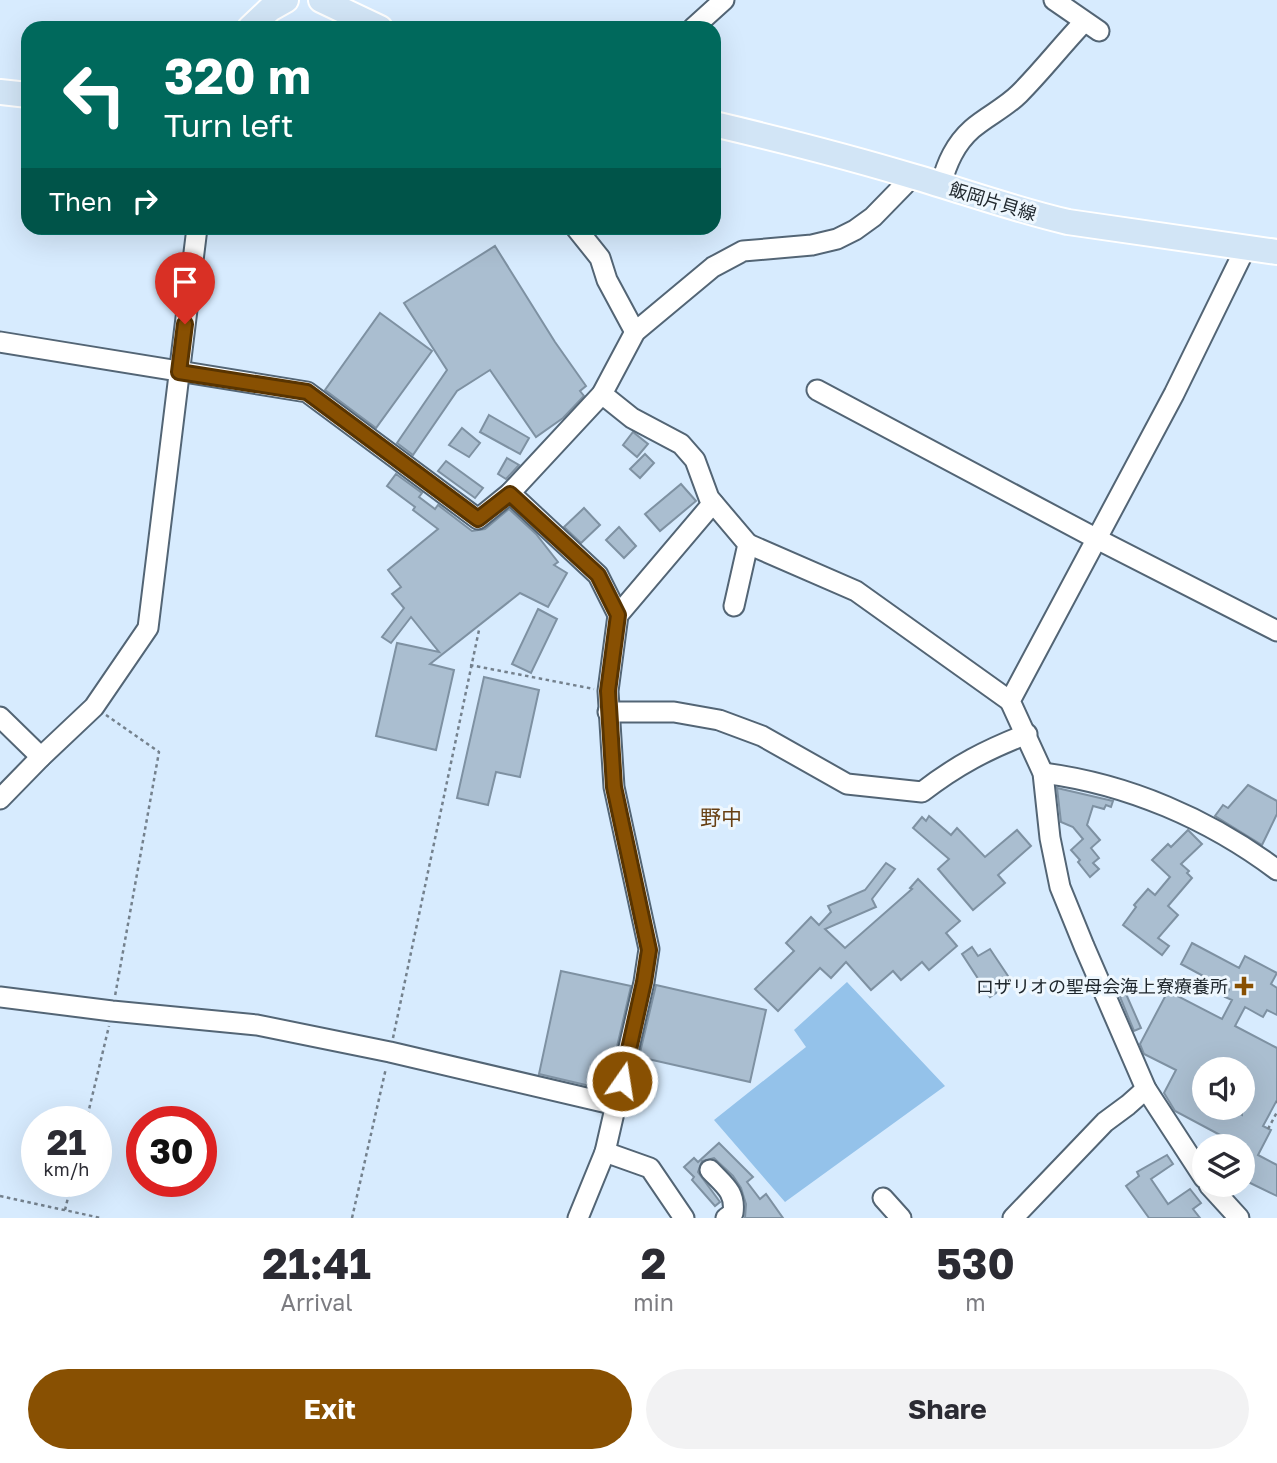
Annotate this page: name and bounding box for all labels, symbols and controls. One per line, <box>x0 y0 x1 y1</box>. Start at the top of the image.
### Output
text: 320 m <box>164 46 311 105</box>
icon: left <box>49 49 140 140</box>
text: Turn left <box>164 106 293 144</box>
street label: 飯岡片貝線 <box>947 177 1039 225</box>
icon: right <box>126 182 164 220</box>
text: Then <box>49 186 112 217</box>
pin <box>155 252 215 324</box>
icon: arrive <box>166 263 204 301</box>
district label: 野中 <box>700 804 742 830</box>
place label: ロザリオの聖母会海上寮療養所 <box>976 975 1228 997</box>
marker: ロザリオの聖母会海上寮療養所 <box>1234 976 1254 996</box>
position arrow <box>585 1044 659 1118</box>
map controls <box>1192 1057 1255 1197</box>
button: sound <box>1192 1057 1255 1120</box>
speed limit sign: 30 <box>126 1106 217 1197</box>
text: 21 <box>47 1121 86 1163</box>
button: layers <box>1192 1134 1255 1197</box>
text: km/h <box>44 1158 89 1180</box>
text: 21:41 <box>262 1238 371 1288</box>
text: 2 <box>641 1238 666 1288</box>
text: 530 <box>936 1238 1015 1288</box>
text: Arrival <box>281 1288 353 1316</box>
text: min <box>633 1288 674 1316</box>
text: m <box>965 1288 986 1316</box>
button: Exit <box>28 1369 632 1449</box>
button: Share <box>646 1369 1249 1449</box>

